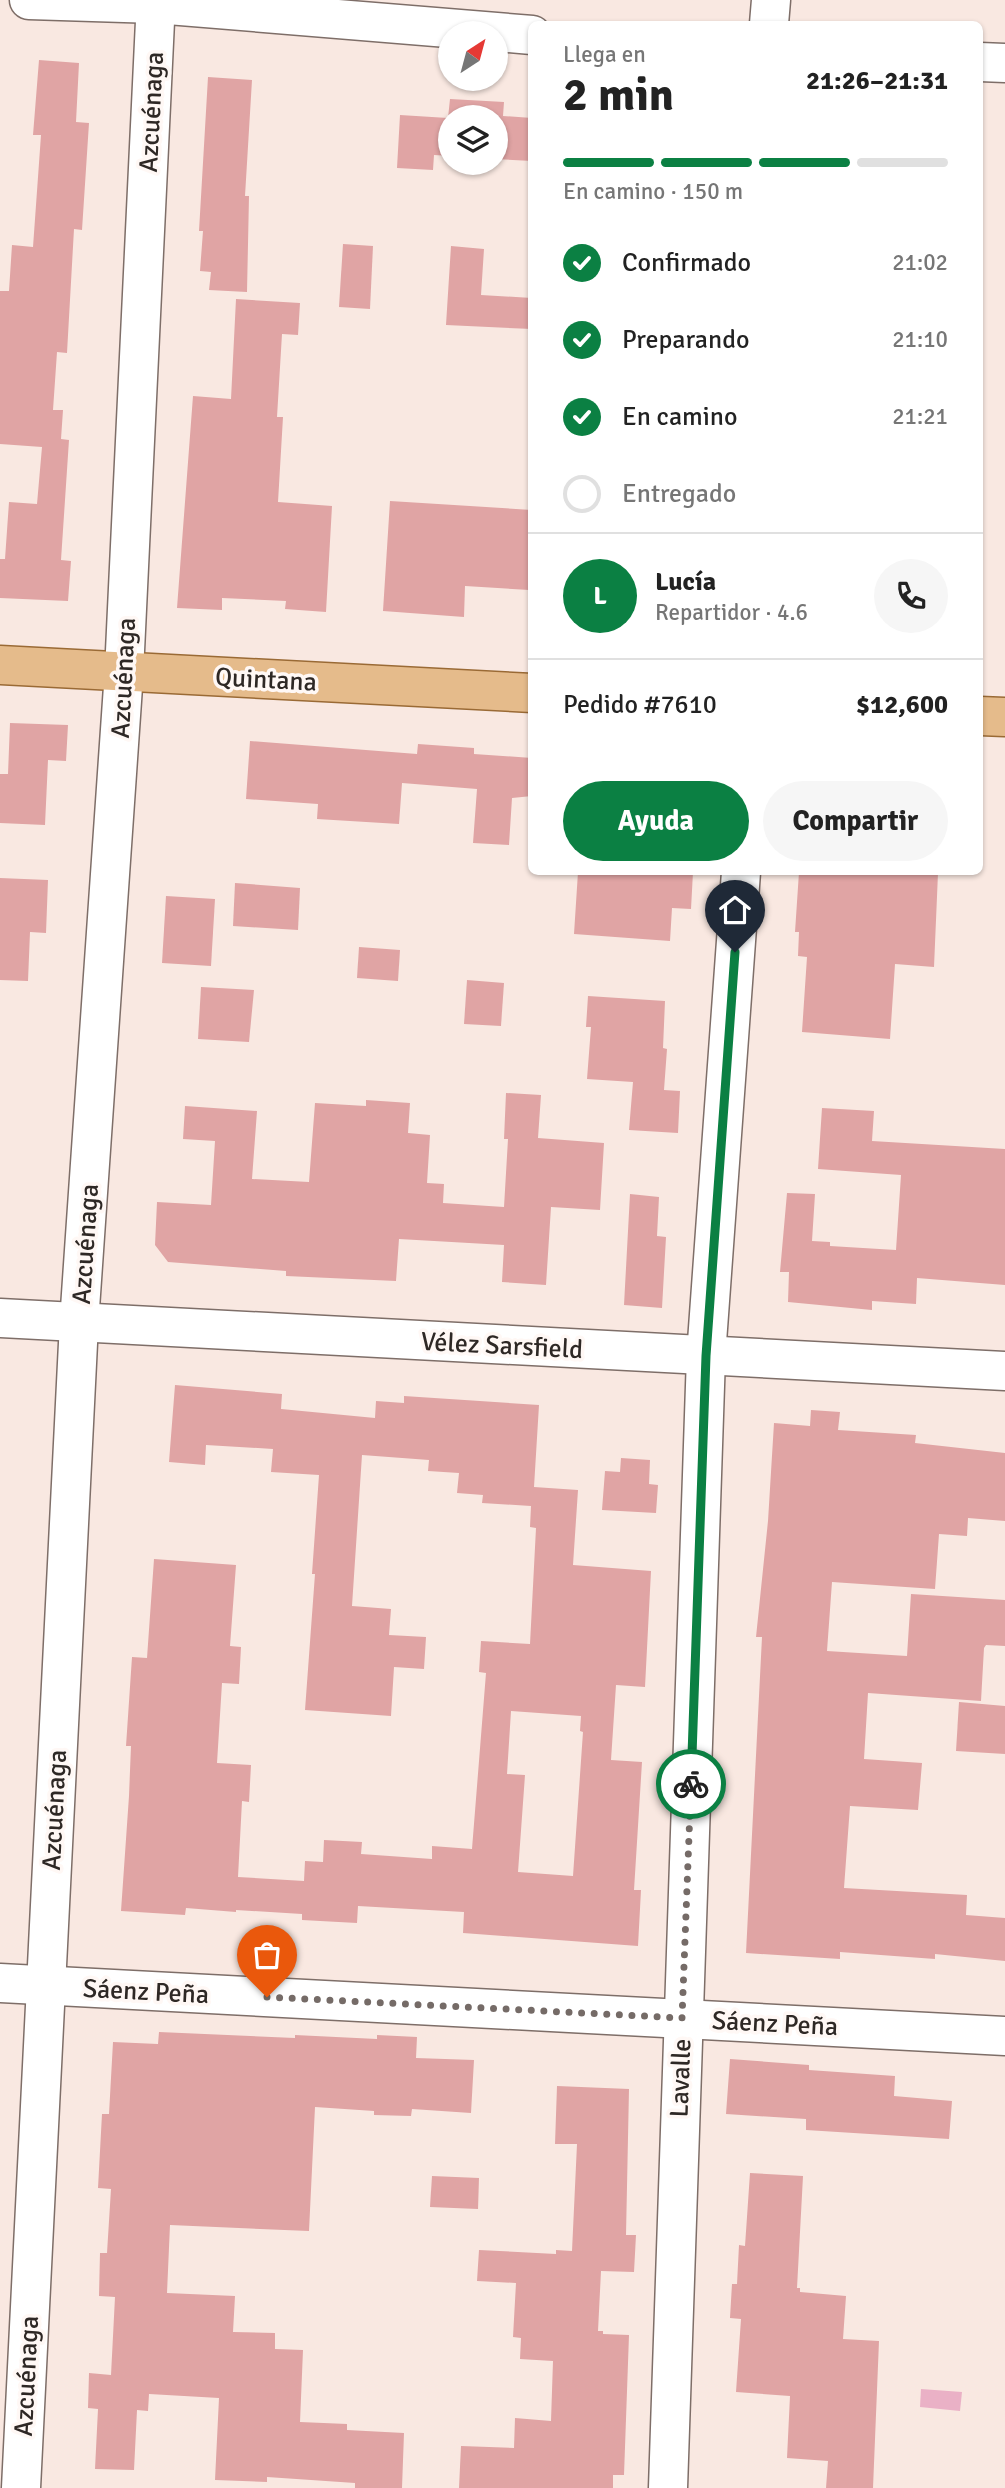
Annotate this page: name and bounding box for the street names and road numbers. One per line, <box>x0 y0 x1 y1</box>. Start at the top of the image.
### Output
street label: Azcuénaga <box>133 51 171 173</box>
street label: Azcuénaga <box>105 617 143 739</box>
street label: Quintana <box>214 661 318 699</box>
street label: Azcuénaga <box>66 1183 106 1305</box>
street label: Vélez Sarsfield <box>420 1326 584 1366</box>
street label: Azcuénaga <box>36 1749 74 1871</box>
street label: Sáenz Peña <box>82 1973 210 2011</box>
street label: Sáenz Peña <box>711 2005 839 2043</box>
street label: Lavalle <box>664 2038 698 2118</box>
street label: Azcuénaga <box>8 2315 46 2437</box>

